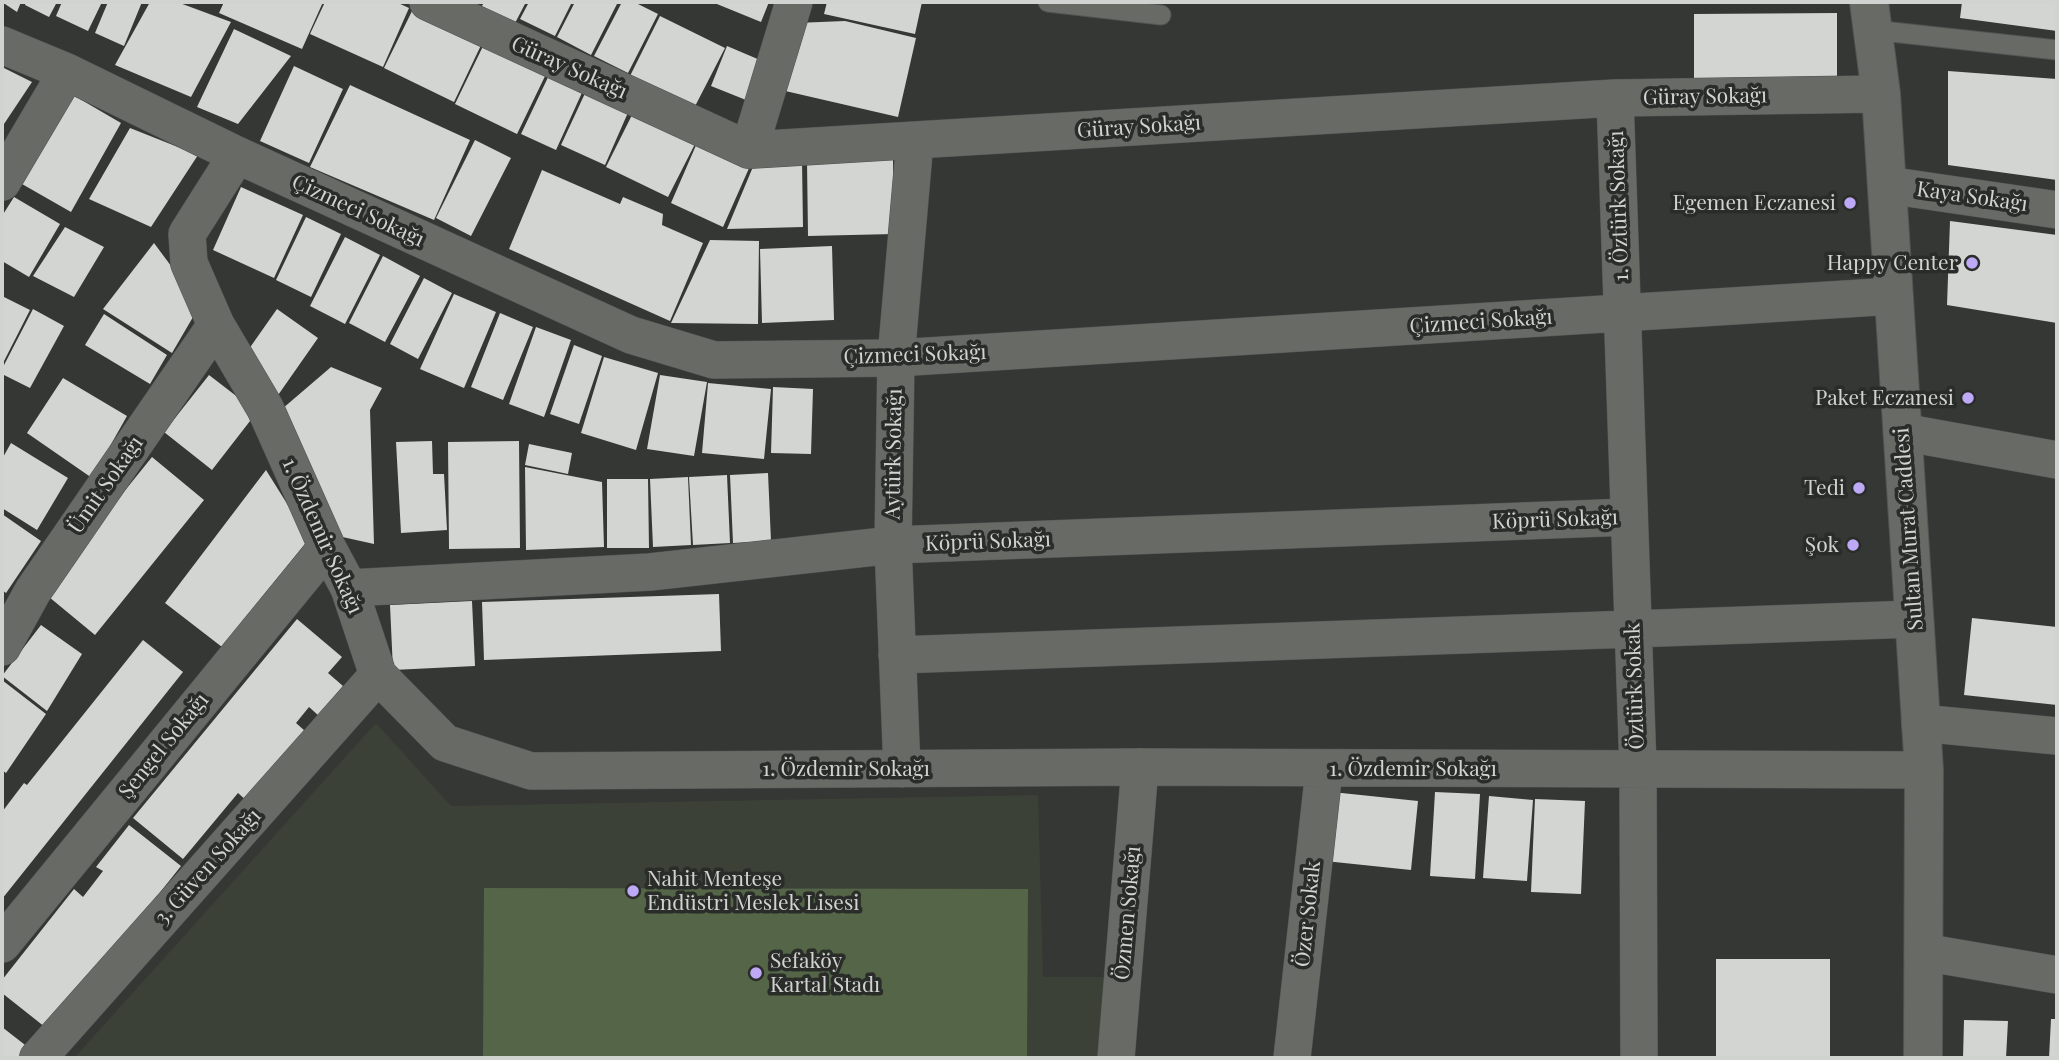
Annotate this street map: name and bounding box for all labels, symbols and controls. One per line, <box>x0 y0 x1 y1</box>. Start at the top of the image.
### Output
street label: Güray Sokağı <box>507 31 631 105</box>
street label: Güray Sokağı <box>1643 83 1767 111</box>
street label: Güray Sokağı <box>1076 110 1202 144</box>
street label: 1. Öztürk Sokağı <box>1604 130 1634 282</box>
street label: Çizmeci Sokağı <box>288 169 428 253</box>
street label: Kaya Sokağı <box>1915 177 2029 217</box>
place label: Egemen Eczanesi <box>1673 190 1836 216</box>
marker: Egemen Eczanesi <box>1842 195 1858 211</box>
place label: Happy Center <box>1827 250 1958 276</box>
marker: Happy Center <box>1964 255 1980 271</box>
street label: Çizmeci Sokağı <box>1409 304 1553 340</box>
street label: Çizmeci Sokağı <box>843 340 987 370</box>
place label: Paket Eczanesi <box>1815 385 1954 411</box>
street label: Aytürk Sokağı <box>880 388 908 520</box>
marker: Paket Eczanesi <box>1960 390 1976 406</box>
street label: Sultan Murat Caddesi <box>1889 427 1929 631</box>
street label: Ümit Sokağı <box>63 431 149 539</box>
street label: 1. Özdemir Sokağı <box>276 454 368 618</box>
place label: Tedi <box>1804 475 1845 501</box>
marker: Tedi <box>1851 480 1867 496</box>
street label: Köprü Sokağı <box>1492 505 1618 535</box>
street label: Köprü Sokağı <box>925 527 1051 557</box>
place label: Şok <box>1805 532 1839 558</box>
marker: Şok <box>1845 537 1861 553</box>
street label: Öztürk Sokak <box>1620 622 1650 750</box>
street label: Şengel Sokağı <box>114 688 214 804</box>
street label: 1. Özdemir Sokağı <box>762 756 930 782</box>
street label: 1. Özdemir Sokağı <box>1329 756 1497 782</box>
street label: 3. Güven Sokağı <box>149 804 267 930</box>
street label: Özmen Sokağı <box>1110 845 1146 981</box>
street label: Özer Sokak <box>1290 860 1326 968</box>
place label: Nahit Menteşe Endüstri Meslek Lisesi <box>647 866 859 916</box>
marker: Nahit Menteşe Endüstri Meslek Lisesi <box>625 883 641 899</box>
place label: Sefaköy Kartal Stadı <box>770 948 880 998</box>
marker: Sefaköy Kartal Stadı <box>748 965 764 981</box>

